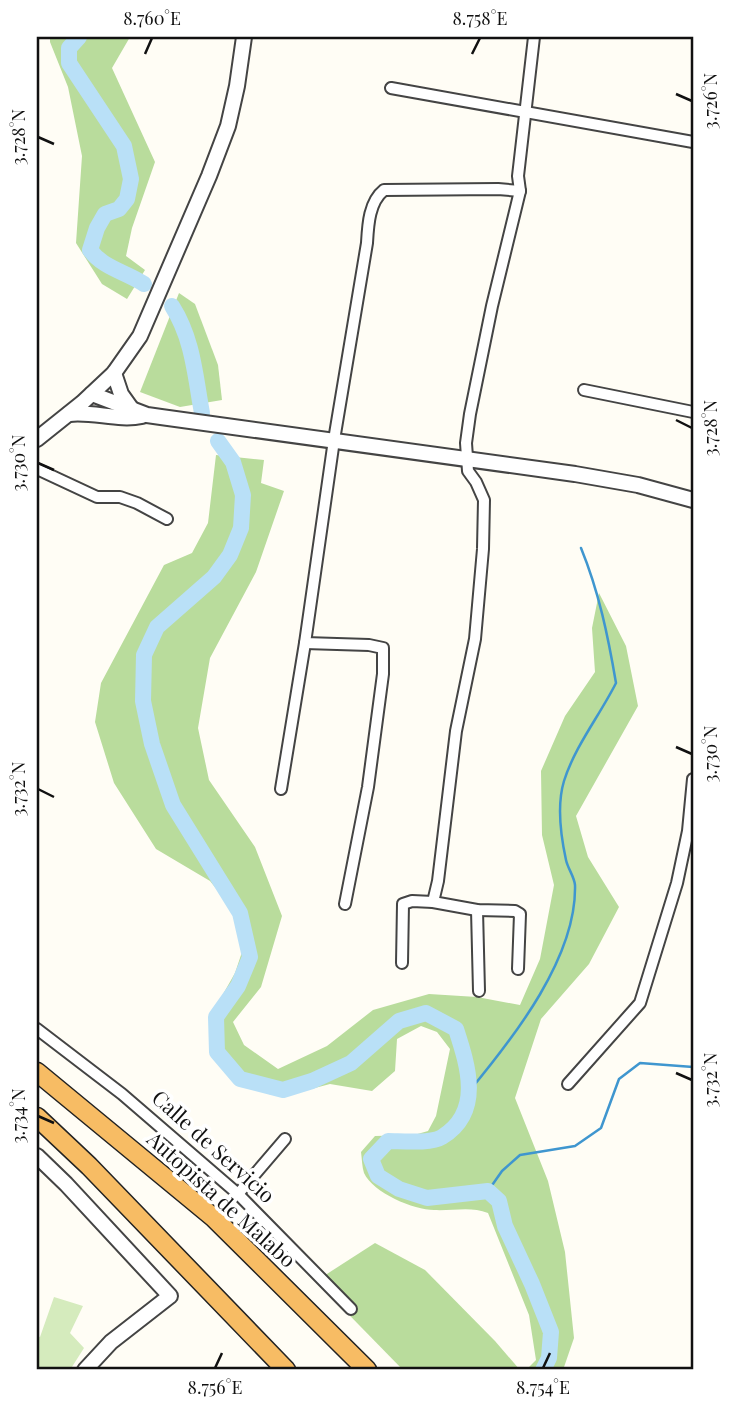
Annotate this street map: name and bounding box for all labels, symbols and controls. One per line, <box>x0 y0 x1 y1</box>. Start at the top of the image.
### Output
text: 8.760°E <box>123 6 181 30</box>
text: 8.758°E <box>453 6 508 30</box>
text: 3.726°N <box>698 73 722 129</box>
text: 3.728°N <box>6 108 30 165</box>
text: 3.728°N <box>698 399 722 456</box>
text: 3.730°N <box>6 434 30 492</box>
text: 3.730°N <box>698 725 722 783</box>
text: 3.732°N <box>6 761 30 817</box>
text: 3.732°N <box>698 1052 722 1108</box>
street label: Calle de Servicio <box>147 1083 282 1208</box>
text: 3.734°N <box>6 1088 30 1144</box>
street label: Autopista de Malabo <box>141 1124 303 1273</box>
text: 8.756°E <box>188 1375 242 1399</box>
text: 8.754°E <box>516 1375 570 1399</box>

